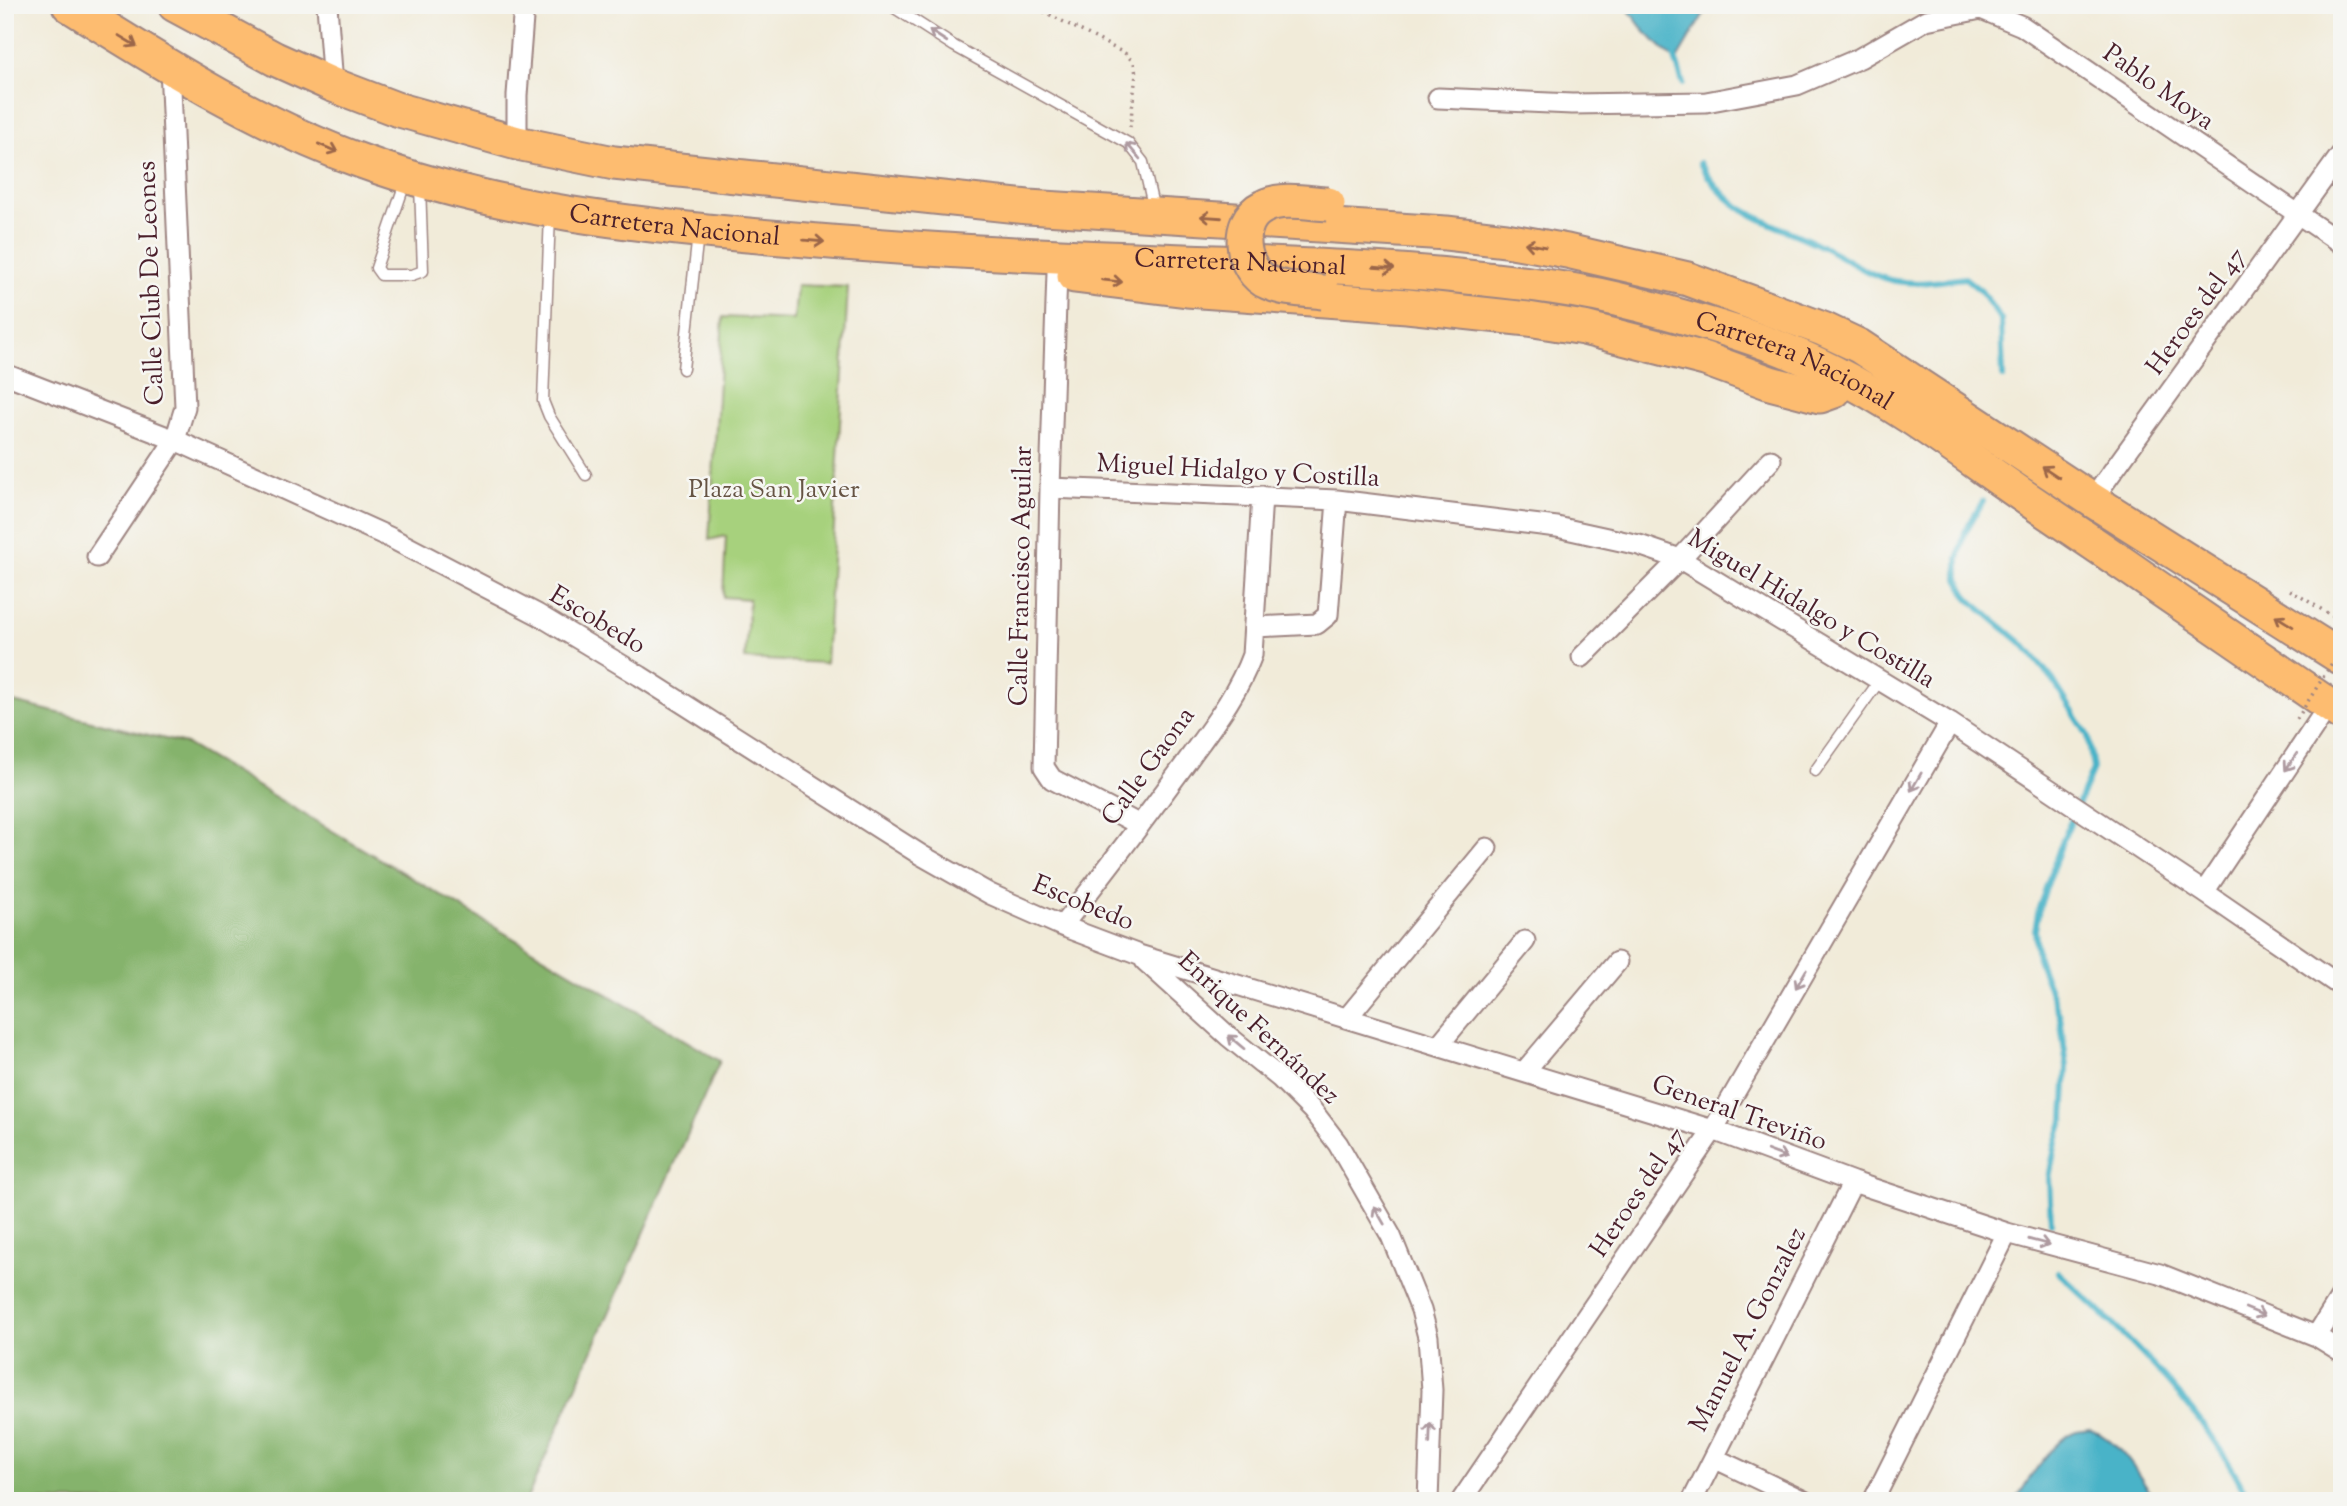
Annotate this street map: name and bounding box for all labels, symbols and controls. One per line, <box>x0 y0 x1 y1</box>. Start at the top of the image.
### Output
one-way arrow <box>928 28 948 42</box>
one-way arrow <box>117 34 137 48</box>
street label: Pablo Moya <box>2095 36 2221 140</box>
one-way arrow <box>317 142 338 155</box>
one-way arrow <box>1125 142 1141 160</box>
street label: Calle Club De Leones <box>129 160 175 406</box>
street label: Carretera Nacional <box>566 195 782 256</box>
one-way arrow <box>1200 211 1223 224</box>
one-way arrow <box>802 235 825 248</box>
one-way arrow <box>1524 238 1547 251</box>
street label: Carretera Nacional <box>1134 241 1347 286</box>
street label: Heroes del 47 <box>2138 241 2256 383</box>
one-way arrow <box>1372 262 1395 275</box>
one-way arrow <box>1100 275 1122 288</box>
street label: Carretera Nacional <box>1691 303 1900 420</box>
street label: Calle Francisco Aguilar <box>1001 445 1043 707</box>
street label: Miguel Hidalgo y Costilla <box>1096 446 1380 498</box>
one-way arrow <box>2042 465 2062 479</box>
park label: Plaza San Javier <box>688 472 860 509</box>
street label: Miguel Hidalgo y Costilla <box>1680 521 1942 699</box>
street label: Escobedo <box>542 578 652 664</box>
one-way arrow <box>2275 614 2294 629</box>
street label: Calle Gaona <box>1093 700 1205 834</box>
one-way arrow <box>2284 751 2298 771</box>
one-way arrow <box>1909 772 1923 792</box>
street label: Escobedo <box>1027 867 1139 941</box>
street label: Enrique Fernández <box>1169 944 1347 1114</box>
one-way arrow <box>1794 968 1807 989</box>
one-way arrow <box>1227 1034 1245 1049</box>
street label: General Treviño <box>1646 1067 1832 1161</box>
street label: Heroes del 47 <box>1582 1121 1696 1265</box>
one-way arrow <box>1766 1148 1788 1161</box>
one-way arrow <box>1372 1205 1385 1226</box>
street label: Manuel A. Gonzalez <box>1681 1221 1817 1439</box>
one-way arrow <box>2027 1236 2050 1249</box>
one-way arrow <box>2244 1306 2266 1319</box>
one-way arrow <box>1424 1421 1437 1444</box>

